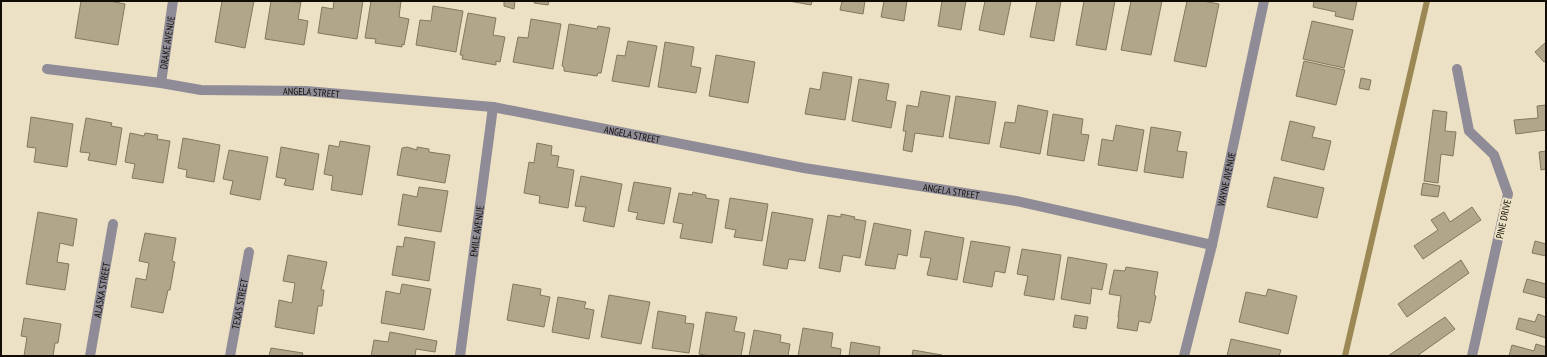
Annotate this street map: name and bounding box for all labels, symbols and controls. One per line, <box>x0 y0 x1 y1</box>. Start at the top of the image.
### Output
street label: DRAKE AVENUE <box>157 15 178 70</box>
street label: ANGELA STREET <box>283 85 341 101</box>
street label: ANGELA STREET <box>603 123 662 147</box>
street label: WAYNE AVENUE <box>1214 151 1239 207</box>
street label: ANGELA STREET <box>922 181 981 202</box>
street label: PINE DRIVE <box>1493 198 1514 240</box>
street label: EMILE AVENUE <box>467 205 487 258</box>
street label: ALASKA STREET <box>91 261 113 319</box>
street label: TEXAS STREET <box>229 277 251 330</box>

